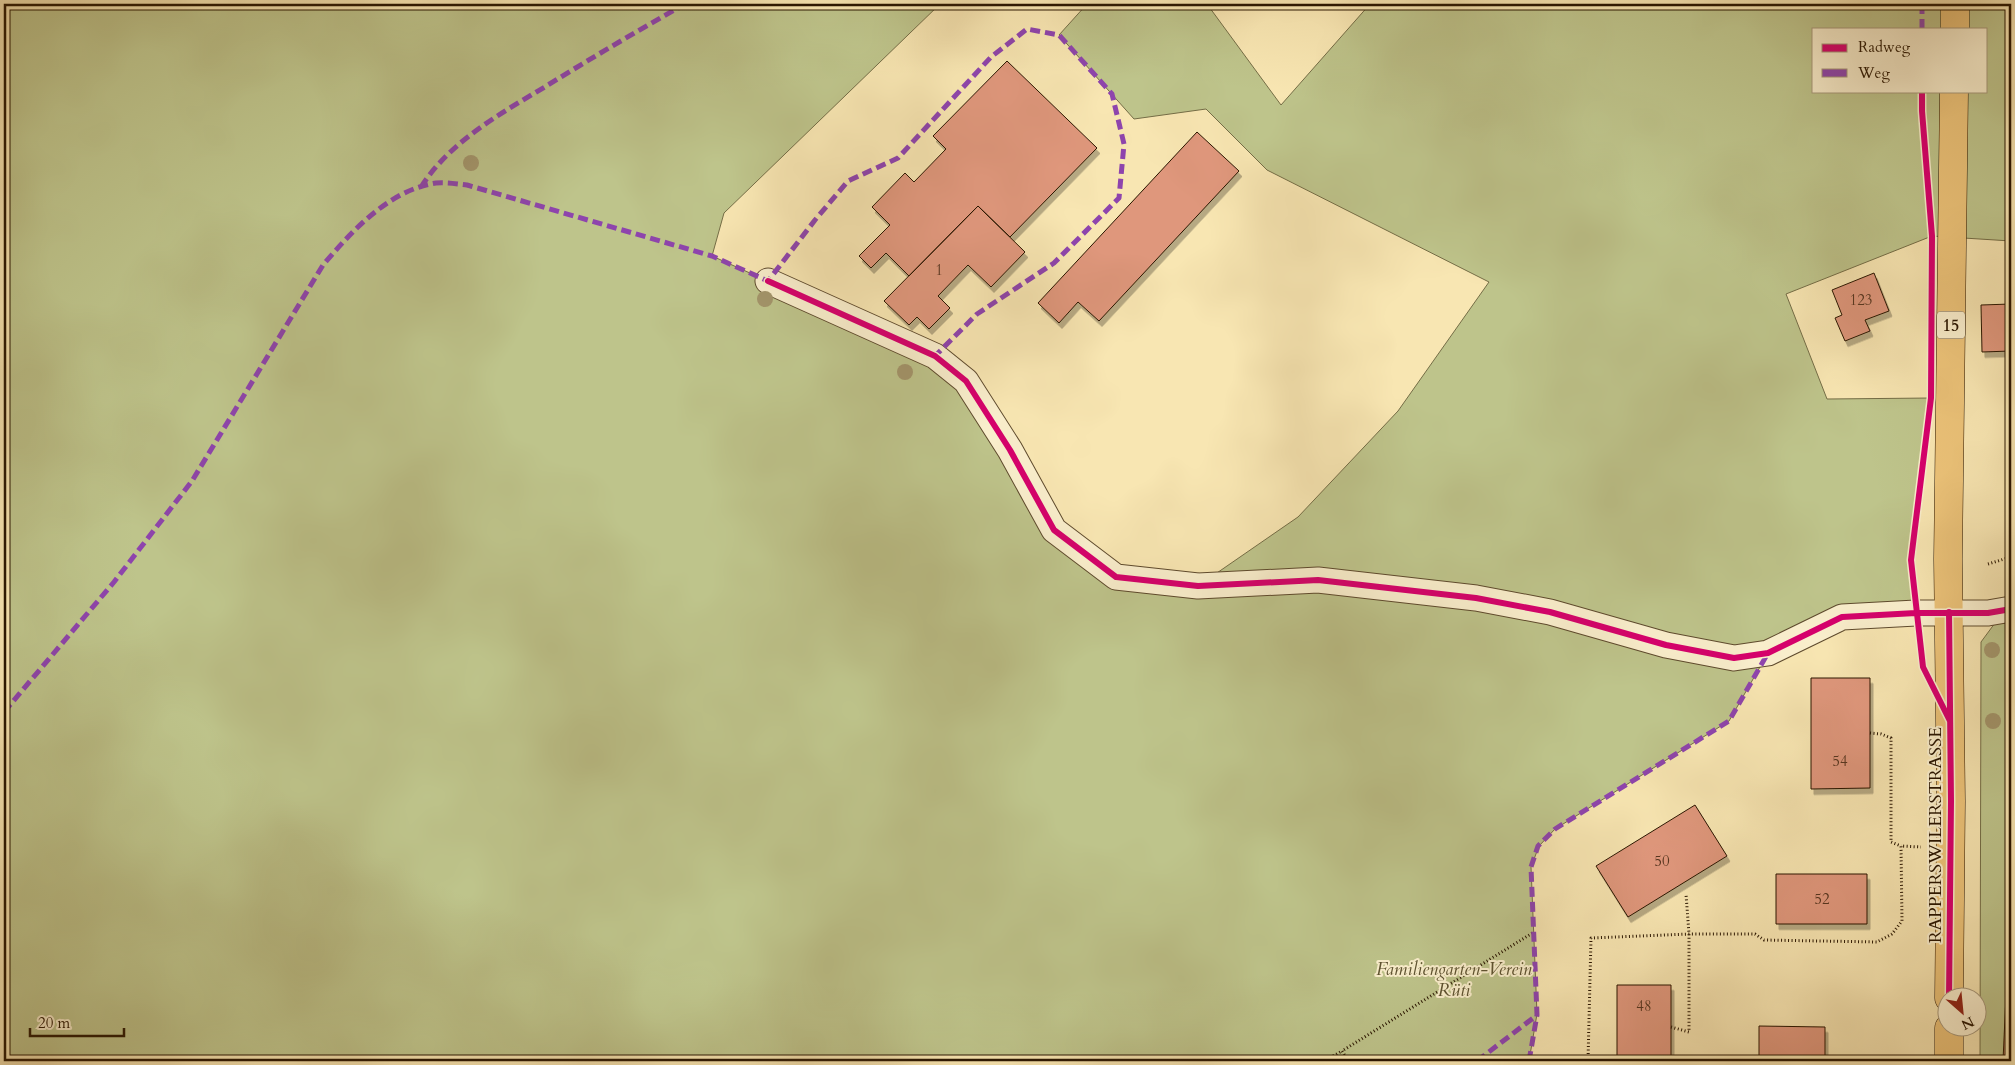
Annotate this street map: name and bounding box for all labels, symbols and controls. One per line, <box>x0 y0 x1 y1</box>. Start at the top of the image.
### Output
legend <box>1812 28 1988 92</box>
text: Radweg <box>1858 37 1911 57</box>
text: Weg <box>1857 63 1890 83</box>
house number: 1 <box>935 260 943 280</box>
house number: 123 <box>1849 290 1873 310</box>
road number: 15 <box>1937 312 1965 338</box>
street label: RAPPERSWILERSTRASSE <box>1923 727 1948 943</box>
house number: 54 <box>1832 751 1848 771</box>
house number: 50 <box>1654 851 1670 871</box>
house number: 52 <box>1814 889 1830 909</box>
park label: Familiengarten-Verein Rüti <box>1376 957 1532 1003</box>
north arrow <box>1938 988 1988 1038</box>
house number: 48 <box>1636 996 1652 1016</box>
scale bar <box>30 1005 124 1037</box>
text: N <box>1958 1012 1977 1034</box>
text: 20 m <box>38 1013 70 1033</box>

